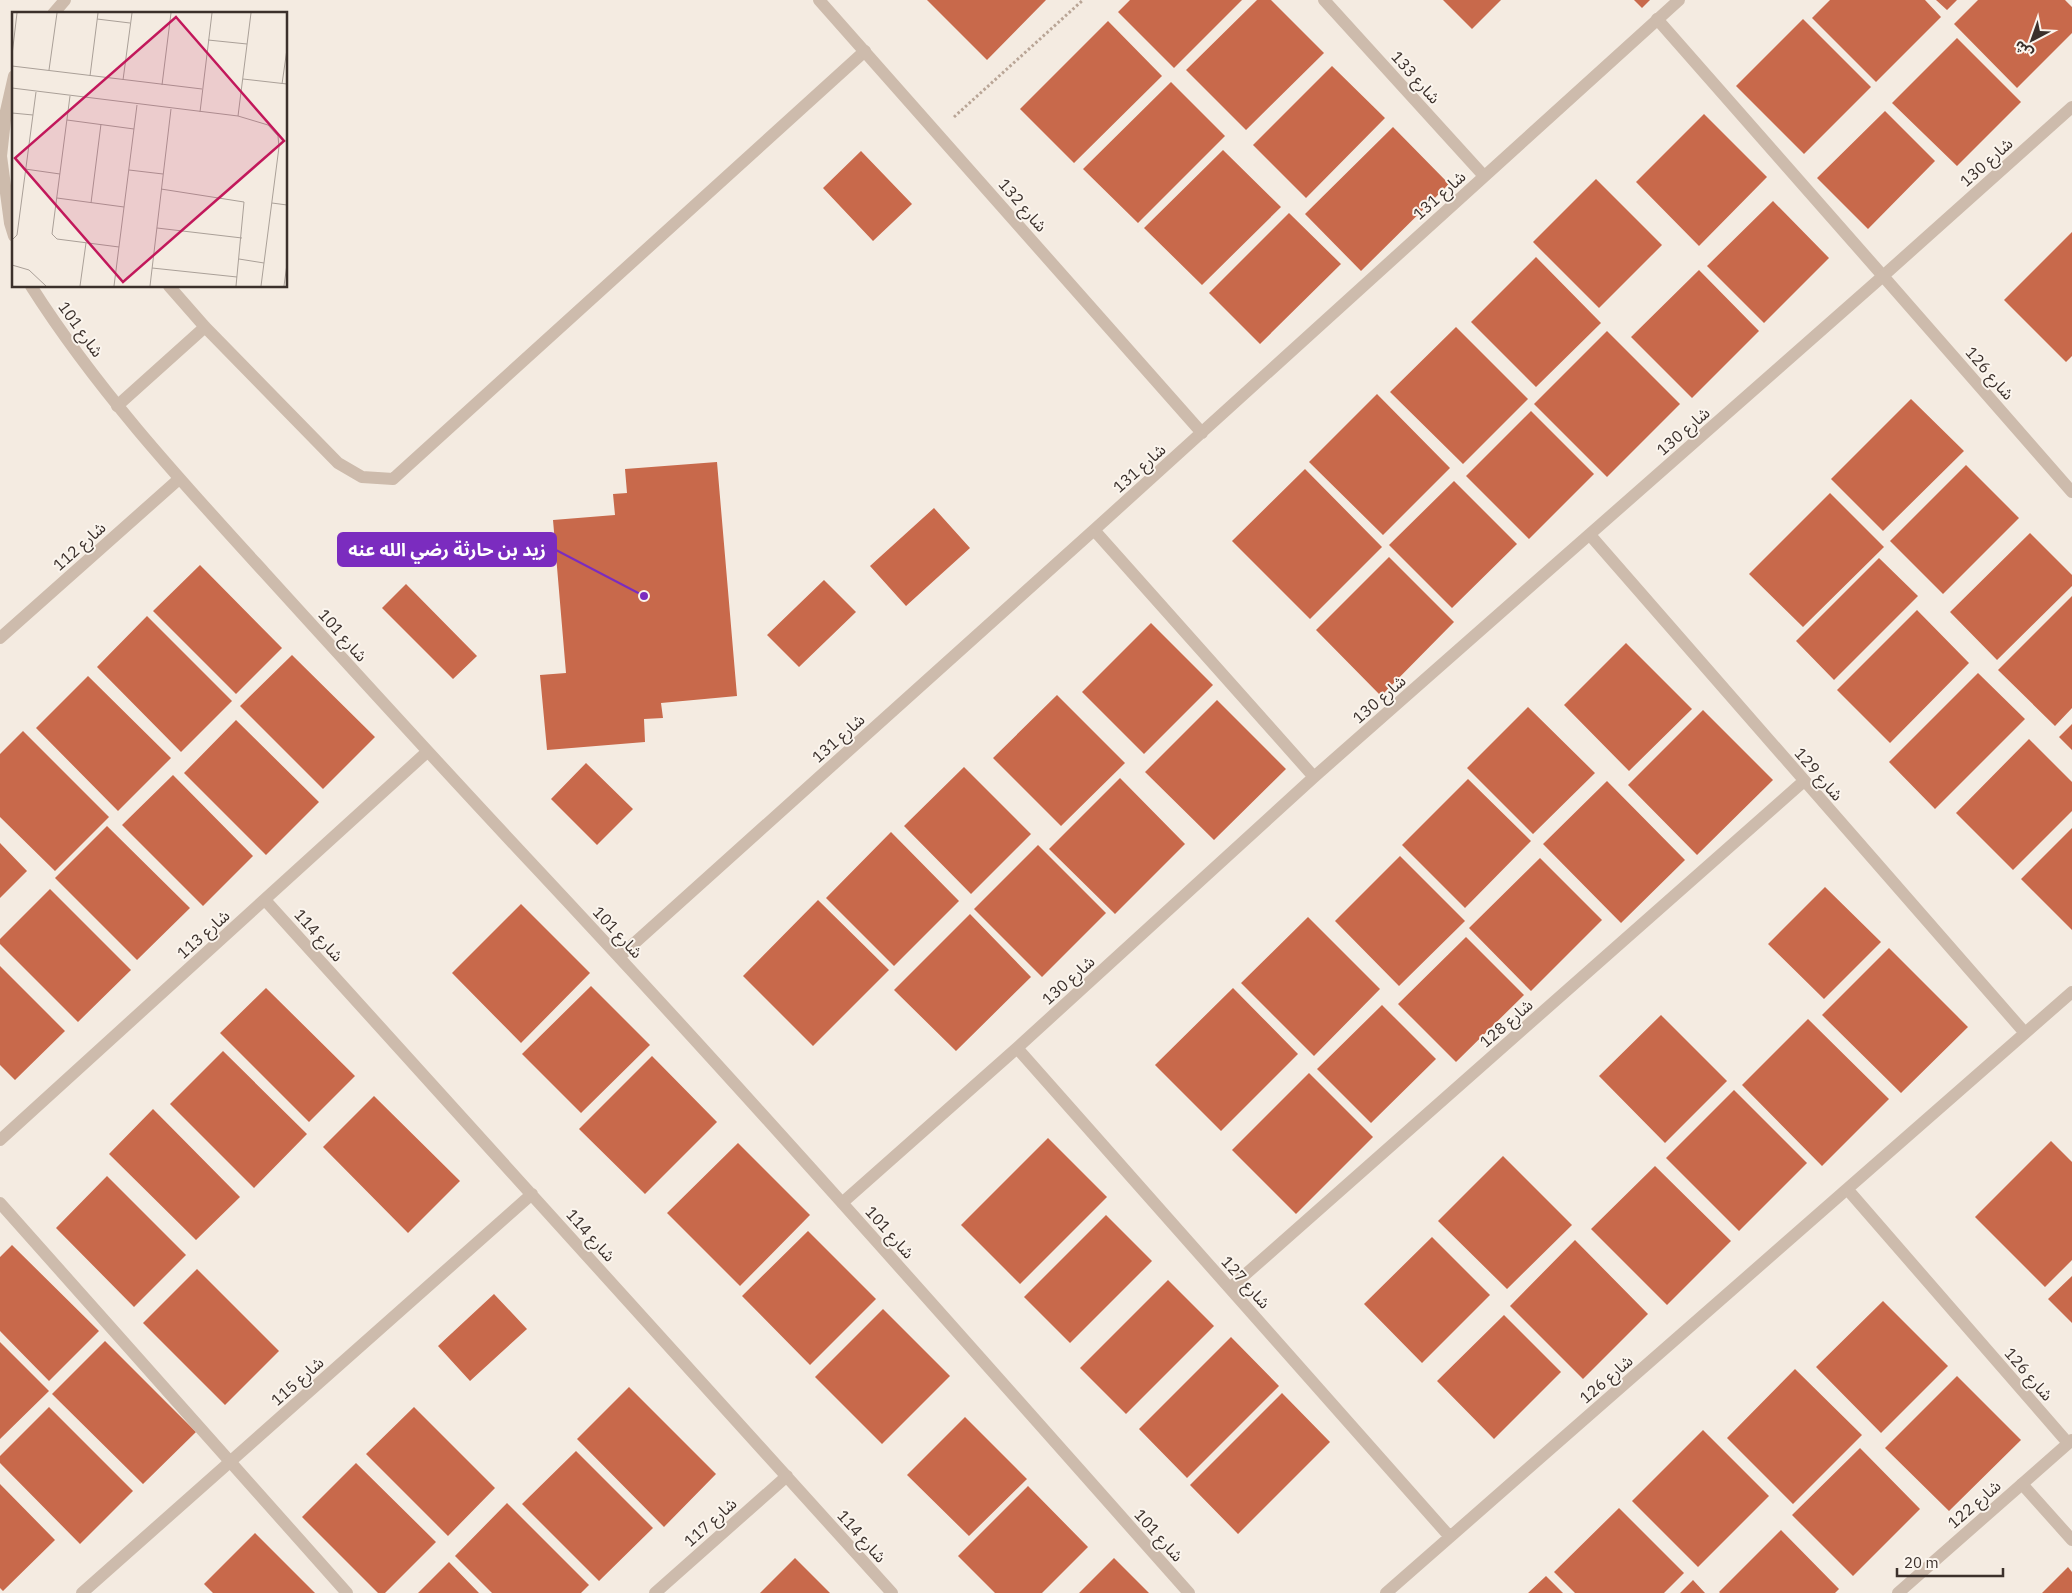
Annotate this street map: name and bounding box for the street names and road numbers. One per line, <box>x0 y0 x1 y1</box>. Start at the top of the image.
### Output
street label: شارع 133 <box>1385 47 1445 109</box>
street label: شارع 130 <box>1956 133 2018 193</box>
street label: شارع 131 <box>1409 166 1471 226</box>
street label: شارع 132 <box>992 174 1051 238</box>
street label: شارع 101 <box>52 297 108 362</box>
street label: شارع 126 <box>1959 342 2018 406</box>
street label: شارع 130 <box>1652 403 1716 462</box>
street label: شارع 131 <box>1109 439 1171 499</box>
street label: شارع 112 <box>49 517 111 577</box>
street label: شارع 101 <box>312 605 372 667</box>
street label: شارع 130 <box>1348 671 1412 730</box>
street label: شارع 131 <box>808 709 870 769</box>
street label: شارع 129 <box>1788 743 1847 807</box>
street label: شارع 101 <box>587 902 647 964</box>
street label: شارع 113 <box>173 905 235 965</box>
street label: شارع 114 <box>288 905 348 967</box>
street label: شارع 130 <box>1038 951 1100 1011</box>
street label: شارع 128 <box>1475 995 1539 1054</box>
street label: شارع 101 <box>859 1202 919 1264</box>
street label: شارع 114 <box>560 1205 620 1267</box>
street label: شارع 127 <box>1215 1252 1275 1314</box>
street label: شارع 126 <box>1998 1343 2057 1407</box>
street label: شارع 126 <box>1575 1351 1639 1410</box>
street label: شارع 115 <box>267 1352 329 1412</box>
street label: شارع 122 <box>1943 1476 2007 1535</box>
street label: شارع 117 <box>680 1493 742 1553</box>
street label: شارع 101 <box>1128 1505 1188 1567</box>
street label: شارع 114 <box>831 1506 891 1568</box>

